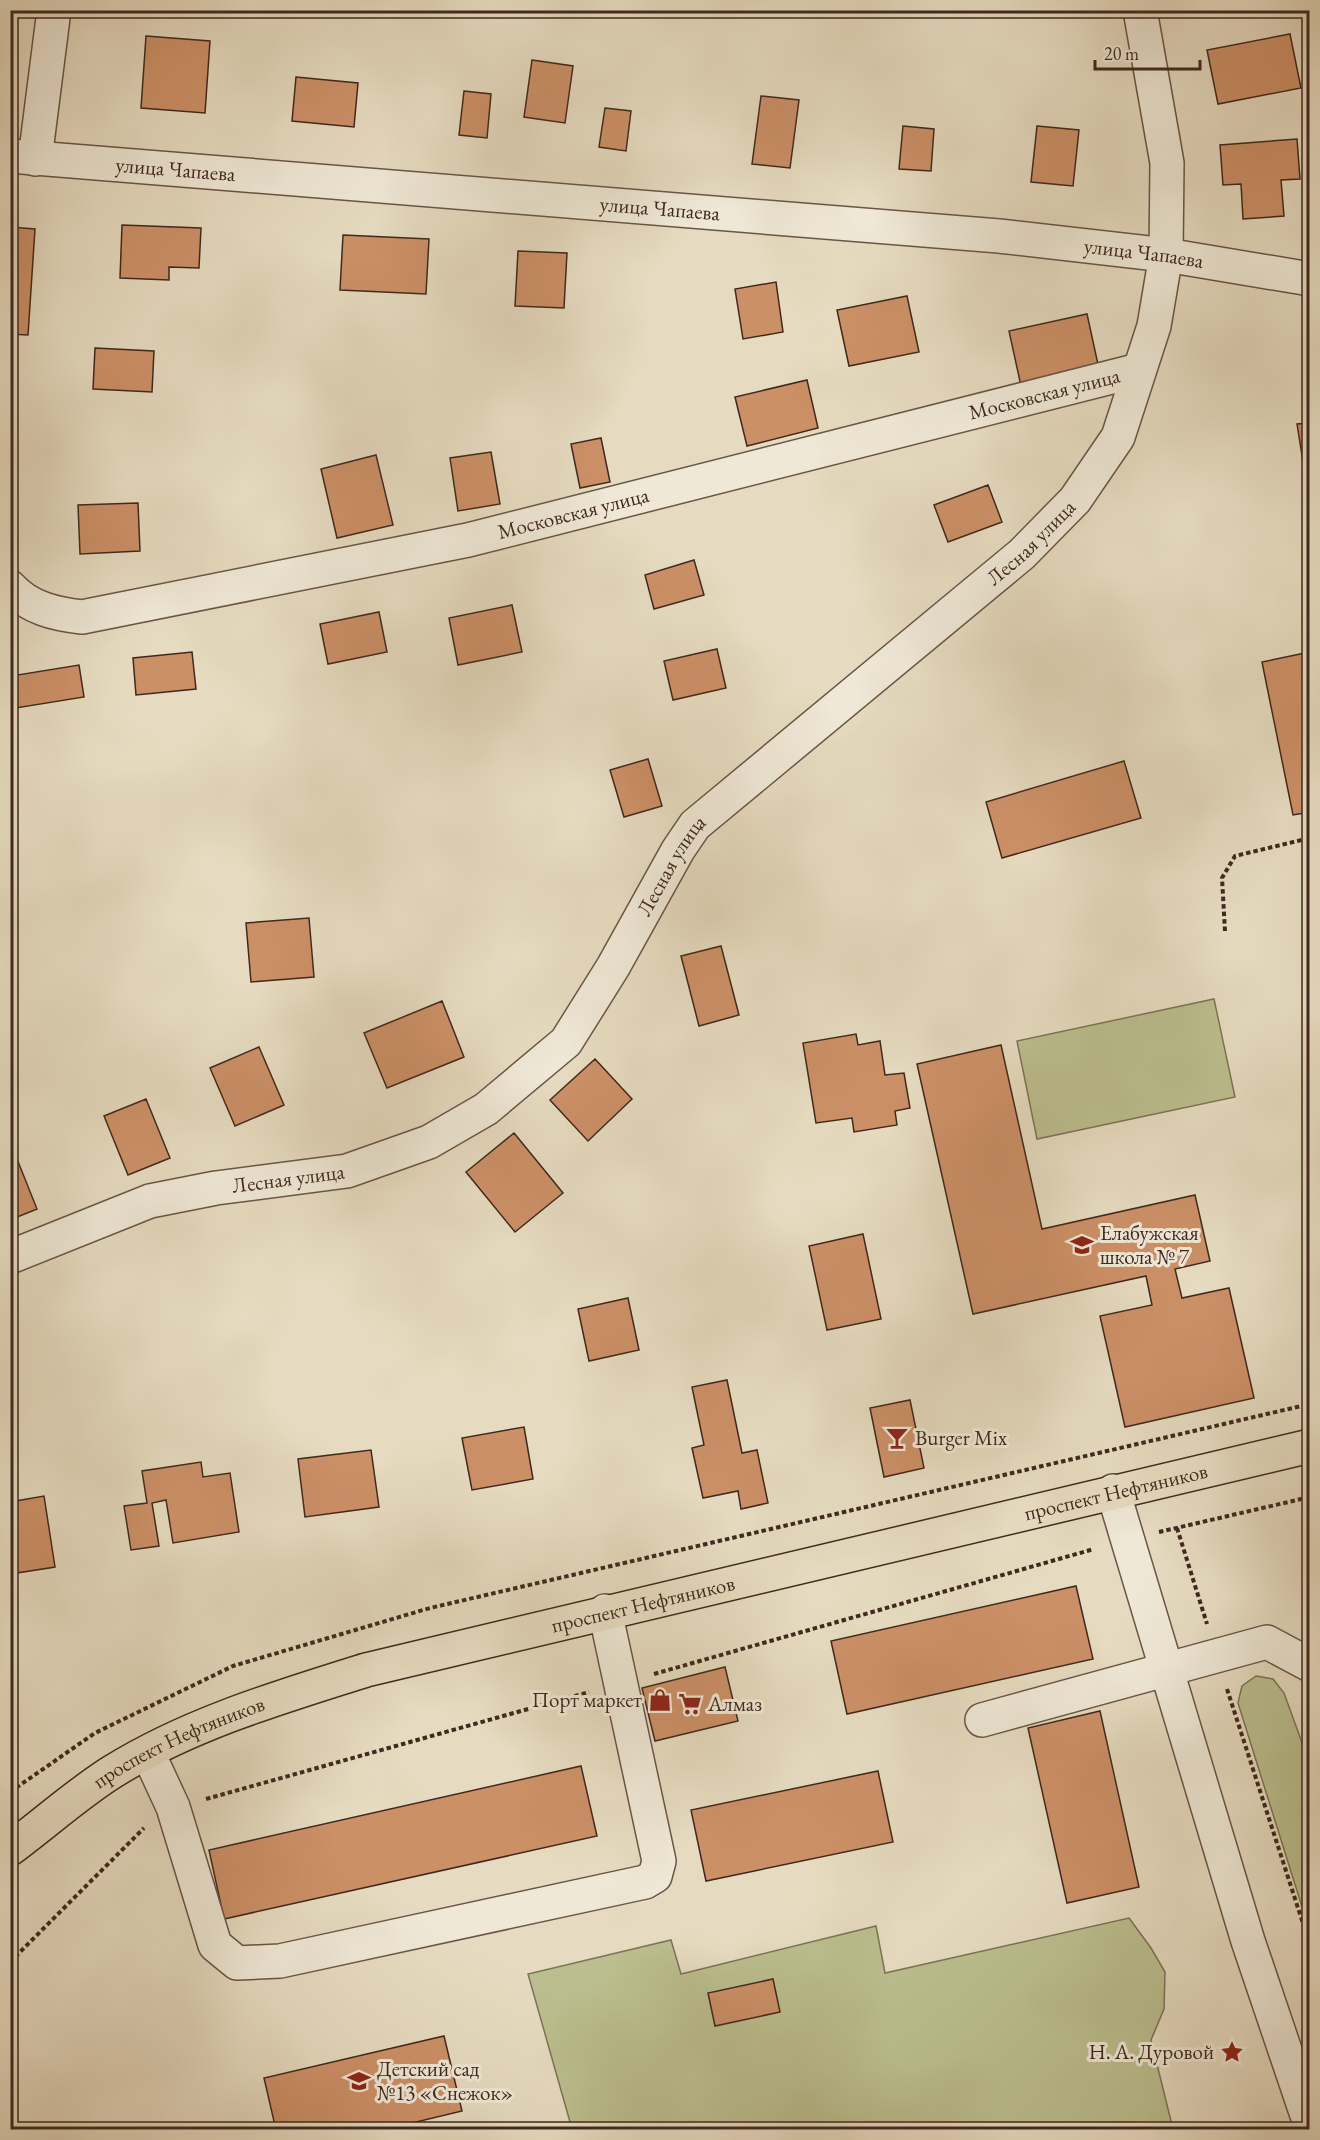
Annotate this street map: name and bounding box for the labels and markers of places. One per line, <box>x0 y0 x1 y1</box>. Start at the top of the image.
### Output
place label: Елабужская школа № 7 <box>1100 1219 1199 1270</box>
school or university icon: Елабужская школа № 7 <box>1069 1232 1095 1258</box>
place label: Burger Mix <box>915 1424 1007 1451</box>
bar icon: Burger Mix <box>884 1425 910 1451</box>
place label: Порт маркет <box>532 1686 642 1713</box>
shop icon: Порт маркет <box>647 1687 673 1713</box>
place label: Алмаз <box>707 1690 762 1717</box>
supermarket icon: Алмаз <box>677 1691 703 1717</box>
place label: Н. А. Дуровой <box>1089 2038 1214 2065</box>
place icon: Н. А. Дуровой <box>1219 2039 1245 2065</box>
place label: Детский сад №13 «Снежок» <box>377 2055 513 2106</box>
school or university icon: Детский сад №13 «Снежок» <box>346 2068 372 2094</box>

